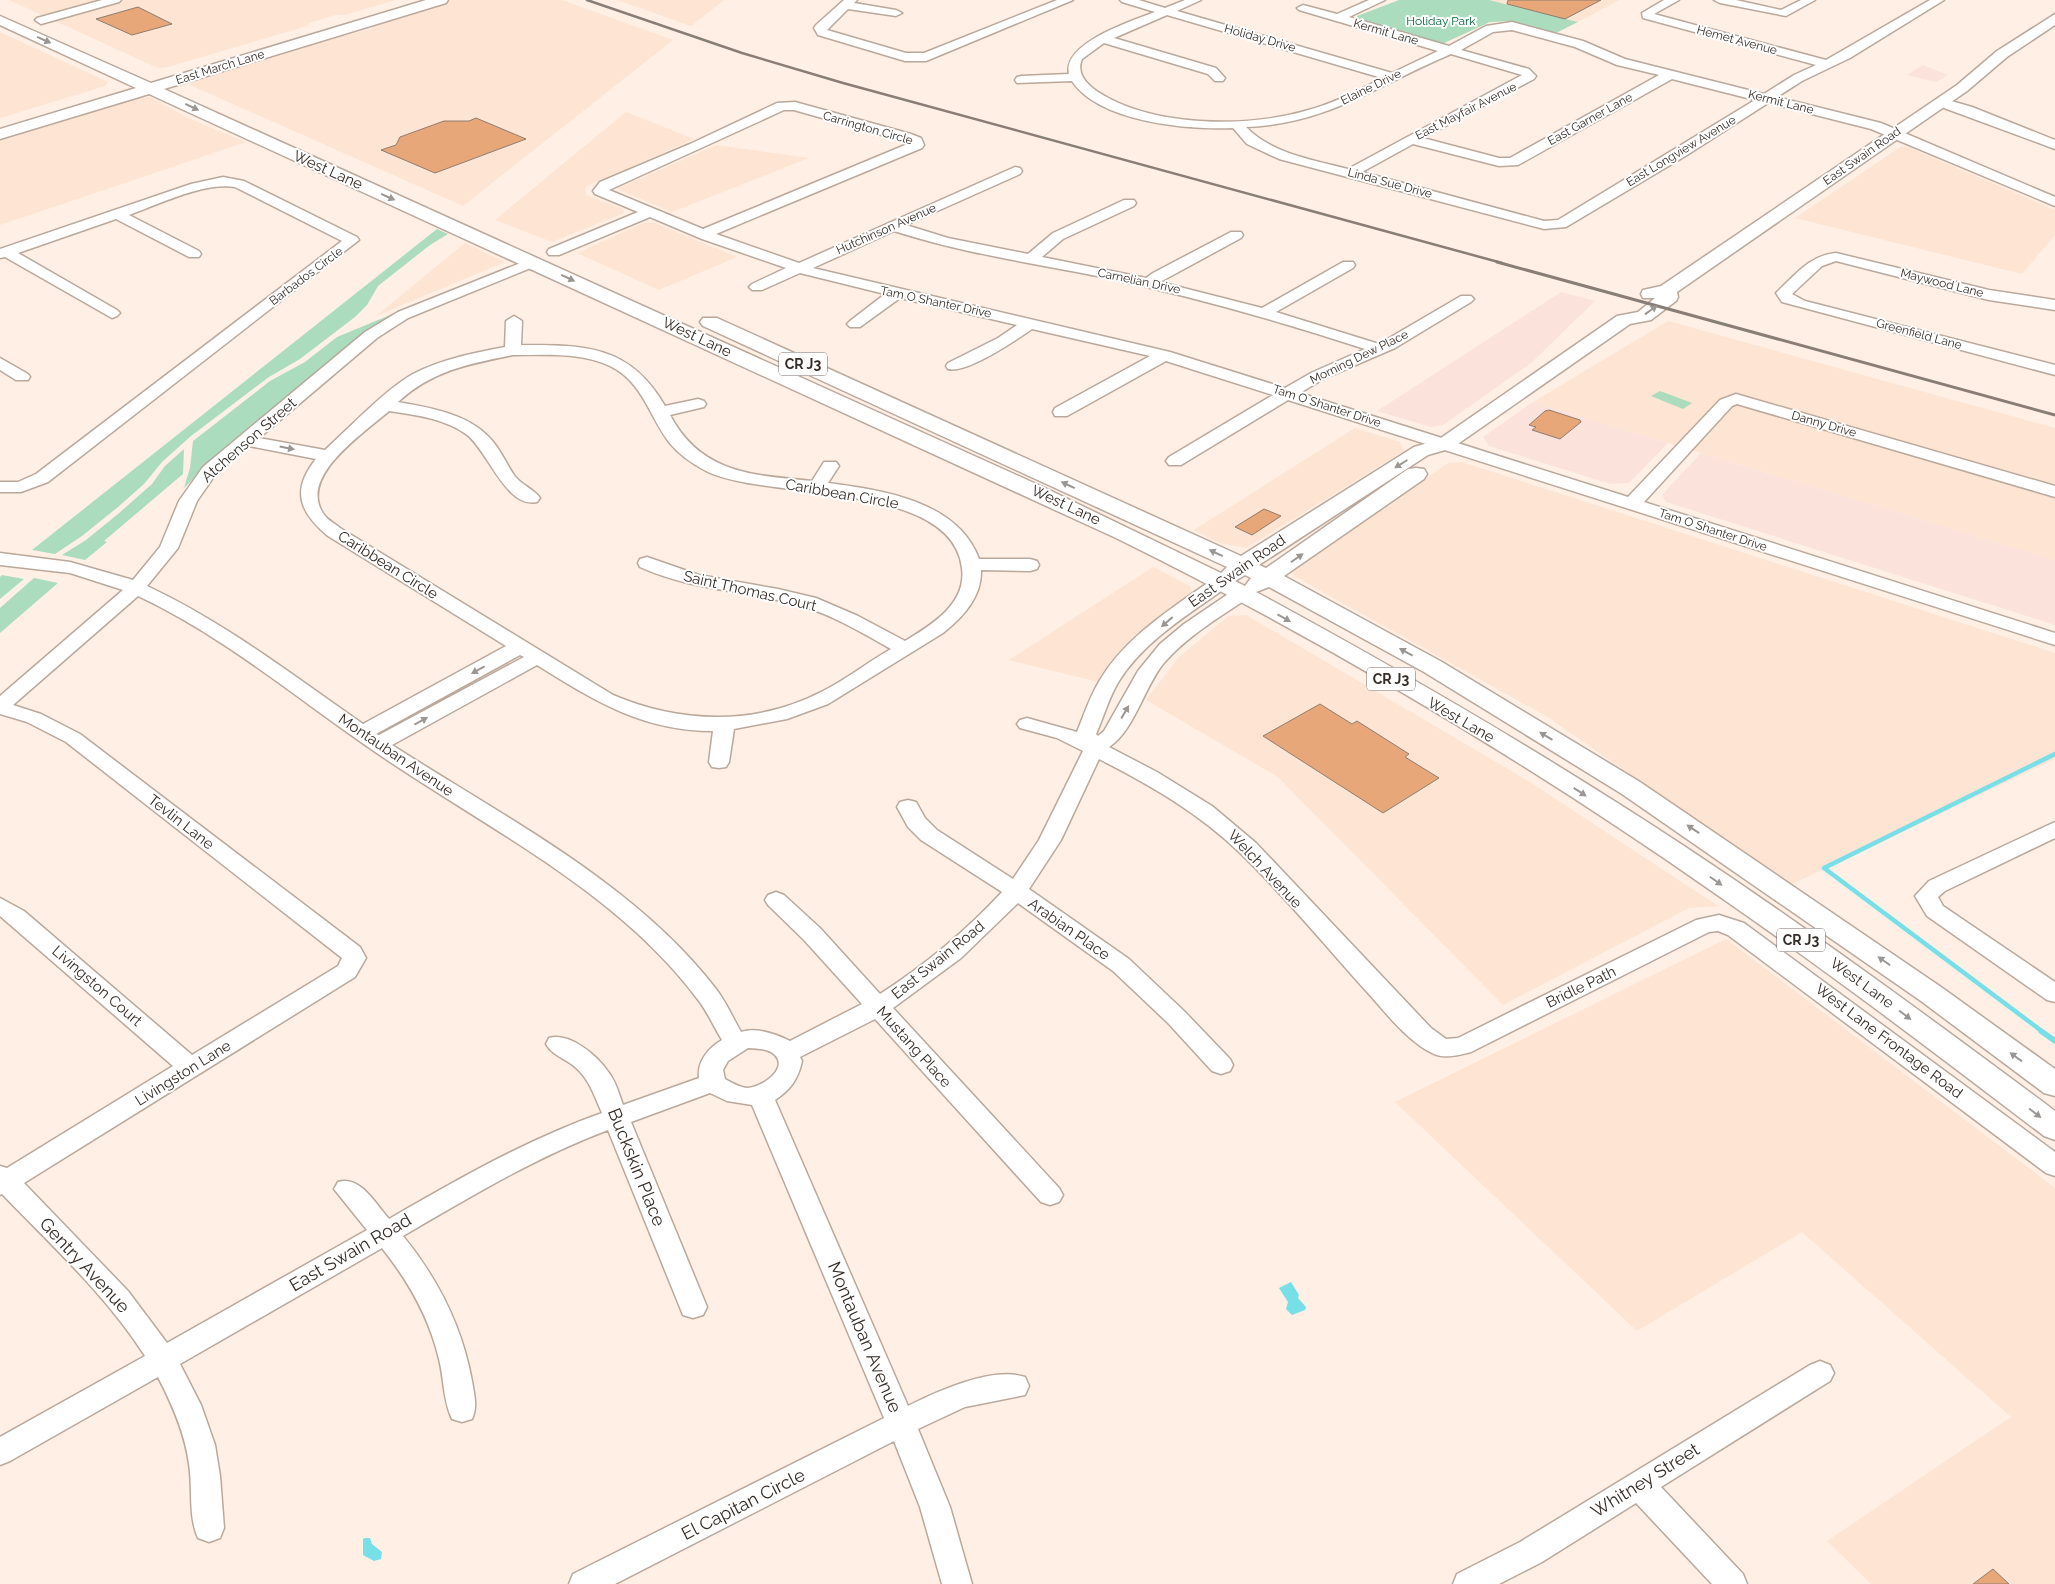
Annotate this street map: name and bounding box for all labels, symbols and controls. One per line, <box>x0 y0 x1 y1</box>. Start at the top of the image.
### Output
park label: Holiday Park <box>1406 14 1476 28</box>
street label: Kermit Lane <box>1352 16 1420 48</box>
street label: Holiday Drive <box>1223 21 1297 55</box>
street label: Hemet Avenue <box>1695 23 1779 57</box>
one-way arrow <box>37 36 51 44</box>
street label: East March Lane <box>174 47 266 87</box>
street label: Elaine Drive <box>1339 66 1403 108</box>
street label: East Mayfair Avenue <box>1413 79 1519 143</box>
street label: Kermit Lane <box>1747 87 1815 117</box>
street label: East Garner Lane <box>1545 90 1635 148</box>
one-way arrow <box>185 104 199 112</box>
street label: Carrington Circle <box>821 108 915 148</box>
street label: East Longview Avenue <box>1624 113 1738 189</box>
street label: East Swain Road <box>1821 124 1903 188</box>
street label: West Lane <box>291 147 366 193</box>
street label: Linda Sue Drive <box>1346 165 1434 201</box>
one-way arrow <box>381 193 395 201</box>
street label: Hutchinson Avenue <box>834 201 938 257</box>
street label: Barbados Circle <box>267 244 345 308</box>
street label: Carnelian Drive <box>1096 265 1182 297</box>
street label: Maywood Lane <box>1899 266 1985 300</box>
one-way arrow <box>561 274 575 282</box>
street label: Tam O Shanter Drive <box>879 283 993 321</box>
one-way arrow <box>1644 305 1657 316</box>
street label: West Lane <box>660 313 735 361</box>
street label: Greenfield Lane <box>1875 316 1963 352</box>
street label: Morning Dew Place <box>1308 327 1410 387</box>
road number: CR J3 <box>779 352 827 376</box>
street label: Tam O Shanter Drive <box>1271 382 1383 430</box>
street label: Atchenson Street <box>198 394 300 486</box>
street label: Danny Drive <box>1790 408 1858 440</box>
one-way arrow <box>279 444 295 452</box>
one-way arrow <box>1394 459 1407 469</box>
street label: Caribbean Circle <box>784 475 900 513</box>
street label: West Lane <box>1029 481 1104 529</box>
one-way arrow <box>1061 481 1075 489</box>
street label: Tam O Shanter Drive <box>1657 506 1769 554</box>
street label: Caribbean Circle <box>335 527 442 603</box>
street label: East Swain Road <box>1185 531 1289 611</box>
one-way arrow <box>1209 549 1223 557</box>
one-way arrow <box>1290 553 1303 563</box>
street label: Saint Thomas Court <box>682 567 818 615</box>
one-way arrow <box>1276 614 1291 622</box>
one-way arrow <box>1160 616 1173 627</box>
one-way arrow <box>1400 648 1413 657</box>
one-way arrow <box>471 665 485 674</box>
road number: CR J3 <box>1367 668 1415 691</box>
street label: West Lane <box>1424 694 1498 746</box>
one-way arrow <box>1121 705 1130 719</box>
street label: Montauban Avenue <box>335 710 457 800</box>
one-way arrow <box>414 717 428 725</box>
one-way arrow <box>1539 731 1552 741</box>
one-way arrow <box>1573 788 1586 797</box>
street label: Tevlin Lane <box>145 791 218 853</box>
one-way arrow <box>1686 825 1699 834</box>
street label: Welch Avenue <box>1224 826 1306 912</box>
one-way arrow <box>1709 876 1722 886</box>
street label: Arabian Place <box>1025 894 1113 964</box>
street label: East Swain Road <box>888 917 988 1003</box>
road number: CR J3 <box>1777 928 1825 952</box>
street label: Livingston Court <box>48 942 146 1030</box>
street label: West Lane <box>1827 954 1897 1012</box>
one-way arrow <box>1877 956 1891 966</box>
street label: Bridle Path <box>1543 962 1619 1012</box>
street label: West Lane Frontage Road <box>1812 980 1966 1102</box>
street label: Mustang Place <box>873 1003 955 1091</box>
one-way arrow <box>1898 1010 1911 1021</box>
street label: Livingston Lane <box>132 1036 234 1110</box>
one-way arrow <box>2010 1051 2023 1062</box>
street label: Buckskin Place <box>604 1105 670 1230</box>
one-way arrow <box>2028 1108 2042 1118</box>
street label: East Swain Road <box>285 1209 415 1295</box>
street label: Gentry Avenue <box>35 1213 135 1317</box>
street label: Montauban Avenue <box>824 1258 906 1416</box>
street label: Whitney Street <box>1587 1438 1703 1522</box>
street label: El Capitan Circle <box>678 1464 809 1544</box>

